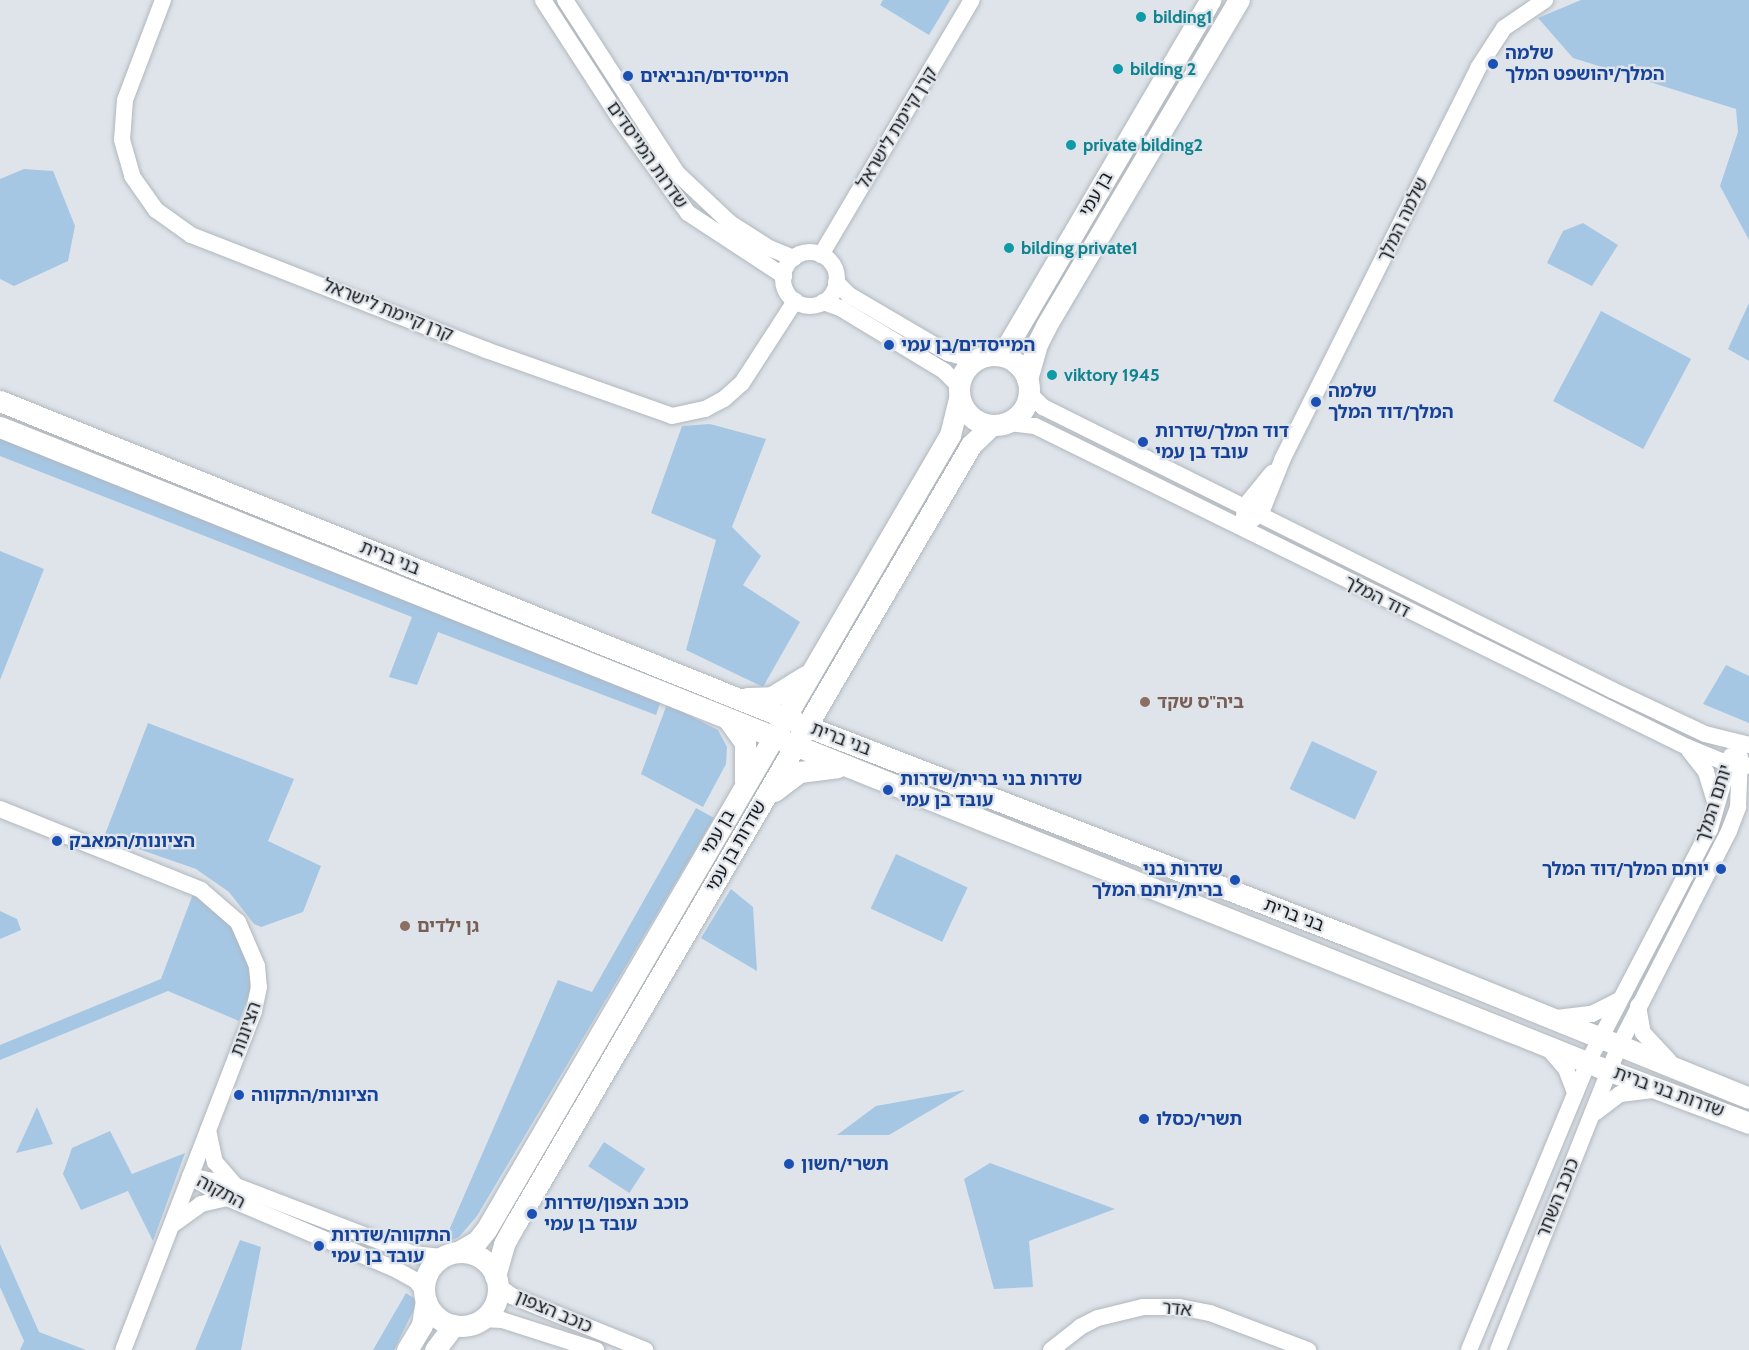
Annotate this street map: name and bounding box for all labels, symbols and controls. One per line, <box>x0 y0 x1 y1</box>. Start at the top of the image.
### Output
place label: bilding1 <box>1153 6 1212 28</box>
marker: bilding1 <box>1134 10 1148 24</box>
place label: שלמה המלך/יהושפט המלך <box>1505 43 1665 86</box>
marker: שלמה המלך/יהושפט המלך <box>1486 57 1500 71</box>
place label: bilding 2 <box>1130 58 1196 80</box>
marker: bilding 2 <box>1111 62 1125 76</box>
street label: קרן קיימת לישראל <box>852 63 942 193</box>
place label: המייסדים/הנביאים <box>640 65 789 87</box>
marker: המייסדים/הנביאים <box>621 69 635 83</box>
street label: שדרות המייסדים <box>602 97 692 213</box>
place label: private bilding2 <box>1083 134 1203 156</box>
marker: private bilding2 <box>1064 138 1078 152</box>
street label: בן עמי <box>1075 168 1117 220</box>
street label: שלמה המלך <box>1373 174 1433 266</box>
place label: bilding private1 <box>1021 237 1138 259</box>
marker: bilding private1 <box>1002 241 1016 255</box>
street label: קרן קיימת לישראל <box>320 274 456 346</box>
place label: המייסדים/בן עמי <box>901 334 1035 356</box>
marker: המייסדים/בן עמי <box>882 338 896 352</box>
place label: viktory 1945 <box>1064 364 1160 386</box>
marker: viktory 1945 <box>1045 368 1059 382</box>
place label: שלמה המלך/דוד המלך <box>1328 381 1454 424</box>
marker: שלמה המלך/דוד המלך <box>1309 395 1323 409</box>
place label: דוד המלך/שדרות עובד בן עמי <box>1155 421 1289 464</box>
marker: דוד המלך/שדרות עובד בן עמי <box>1136 435 1150 449</box>
street label: בני ברית <box>357 536 423 580</box>
street label: דוד המלך <box>1341 571 1413 623</box>
place label: ביה"ס שקד <box>1157 691 1244 713</box>
marker: ביה"ס שקד <box>1138 695 1152 709</box>
street label: בני ברית <box>808 718 874 760</box>
street label: יותם המלך <box>1691 762 1737 846</box>
place label: שדרות בני ברית/שדרות עובד בן עמי <box>900 769 1082 812</box>
marker: שדרות בני ברית/שדרות עובד בן עמי <box>881 783 895 797</box>
street label: שדרות בן עמי <box>701 797 771 895</box>
street label: בן עמי <box>697 806 739 858</box>
place label: הציונות/המאבק <box>69 830 195 852</box>
marker: הציונות/המאבק <box>50 834 64 848</box>
place label: יותם המלך/דוד המלך <box>1542 858 1709 880</box>
place label: שדרות בני ברית/יותם המלך <box>1092 859 1223 902</box>
marker: יותם המלך/דוד המלך <box>1714 862 1728 876</box>
marker: שדרות בני ברית/יותם המלך <box>1228 873 1242 887</box>
street label: בני ברית <box>1261 894 1327 936</box>
place label: גן ילדים <box>417 915 479 937</box>
marker: גן ילדים <box>398 919 412 933</box>
street label: הציונות <box>226 999 266 1059</box>
street label: שדרות בני ברית <box>1611 1062 1727 1122</box>
place label: הציונות/התקווה <box>251 1084 379 1106</box>
marker: הציונות/התקווה <box>232 1088 246 1102</box>
place label: תשרי/כסלו <box>1156 1108 1242 1130</box>
marker: תשרי/כסלו <box>1137 1112 1151 1126</box>
place label: תשרי/חשון <box>801 1153 889 1175</box>
street label: כוכב השחר <box>1532 1155 1584 1241</box>
marker: תשרי/חשון <box>782 1157 796 1171</box>
street label: התקוה <box>193 1170 249 1214</box>
place label: כוכב הצפון/שדרות עובד בן עמי <box>544 1193 689 1236</box>
marker: כוכב הצפון/שדרות עובד בן עמי <box>525 1207 539 1221</box>
place label: התקווה/שדרות עובד בן עמי <box>331 1225 451 1268</box>
marker: התקווה/שדרות עובד בן עמי <box>312 1239 326 1253</box>
street label: כוכב הצפון <box>512 1286 596 1338</box>
street label: אדר <box>1161 1297 1193 1321</box>

